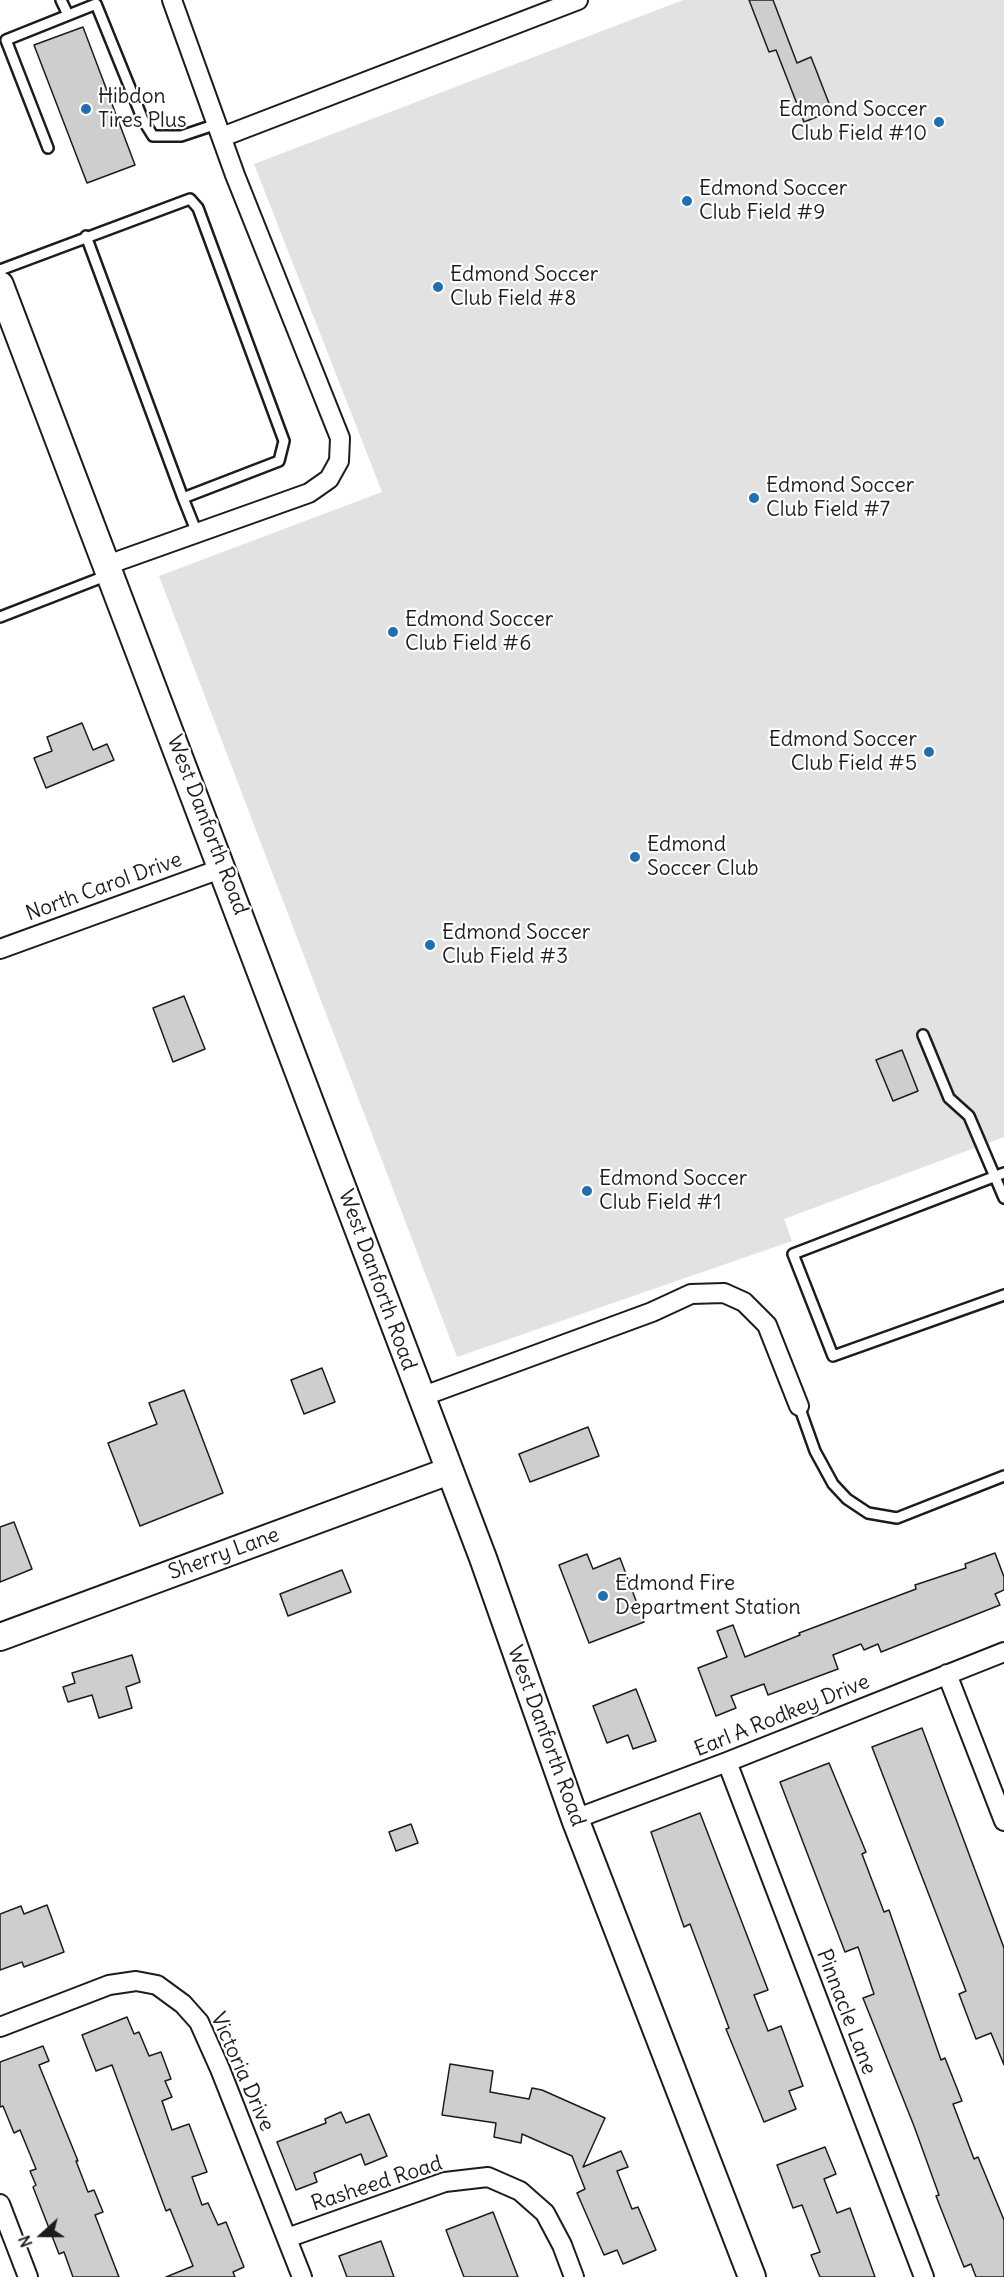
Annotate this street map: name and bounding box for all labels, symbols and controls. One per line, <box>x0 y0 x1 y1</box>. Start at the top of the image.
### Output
place label: Hibdon Tires Plus <box>98 84 187 134</box>
place label: Edmond Soccer Club Field #10 <box>779 97 927 147</box>
marker: Hibdon Tires Plus <box>79 102 93 116</box>
marker: Edmond Soccer Club Field #10 <box>932 115 946 129</box>
place label: Edmond Soccer Club Field #9 <box>699 176 847 226</box>
marker: Edmond Soccer Club Field #9 <box>680 194 694 208</box>
place label: Edmond Soccer Club Field #8 <box>450 262 598 312</box>
marker: Edmond Soccer Club Field #8 <box>431 280 445 294</box>
place label: Edmond Soccer Club Field #7 <box>766 473 914 523</box>
marker: Edmond Soccer Club Field #7 <box>747 491 761 505</box>
place label: Edmond Soccer Club Field #6 <box>405 607 553 657</box>
marker: Edmond Soccer Club Field #6 <box>386 625 400 639</box>
place label: Edmond Soccer Club Field #5 <box>769 727 917 777</box>
street label: West Danforth Road <box>161 732 253 918</box>
marker: Edmond Soccer Club Field #5 <box>922 745 936 759</box>
place label: Edmond Soccer Club <box>647 832 759 882</box>
street label: North Carol Drive <box>23 847 185 927</box>
marker: Edmond Soccer Club <box>628 850 642 864</box>
place label: Edmond Soccer Club Field #3 <box>442 920 590 970</box>
marker: Edmond Soccer Club Field #3 <box>423 938 437 952</box>
place label: Edmond Soccer Club Field #1 <box>599 1166 747 1216</box>
marker: Edmond Soccer Club Field #1 <box>580 1184 594 1198</box>
street label: West Danforth Road <box>333 1186 421 1374</box>
street label: Sherry Lane <box>165 1522 283 1586</box>
place label: Edmond Fire Department Station <box>615 1571 801 1621</box>
marker: Edmond Fire Department Station <box>596 1589 610 1603</box>
street label: West Danforth Road <box>502 1642 590 1830</box>
street label: Earl A Rodkey Drive <box>691 1669 873 1763</box>
street label: Pinnacle Lane <box>811 1946 881 2078</box>
street label: Victoria Drive <box>205 2009 279 2135</box>
street label: Rasheed Road <box>308 2151 446 2217</box>
north arrow <box>12 2205 72 2265</box>
text: N <box>14 2233 37 2250</box>

